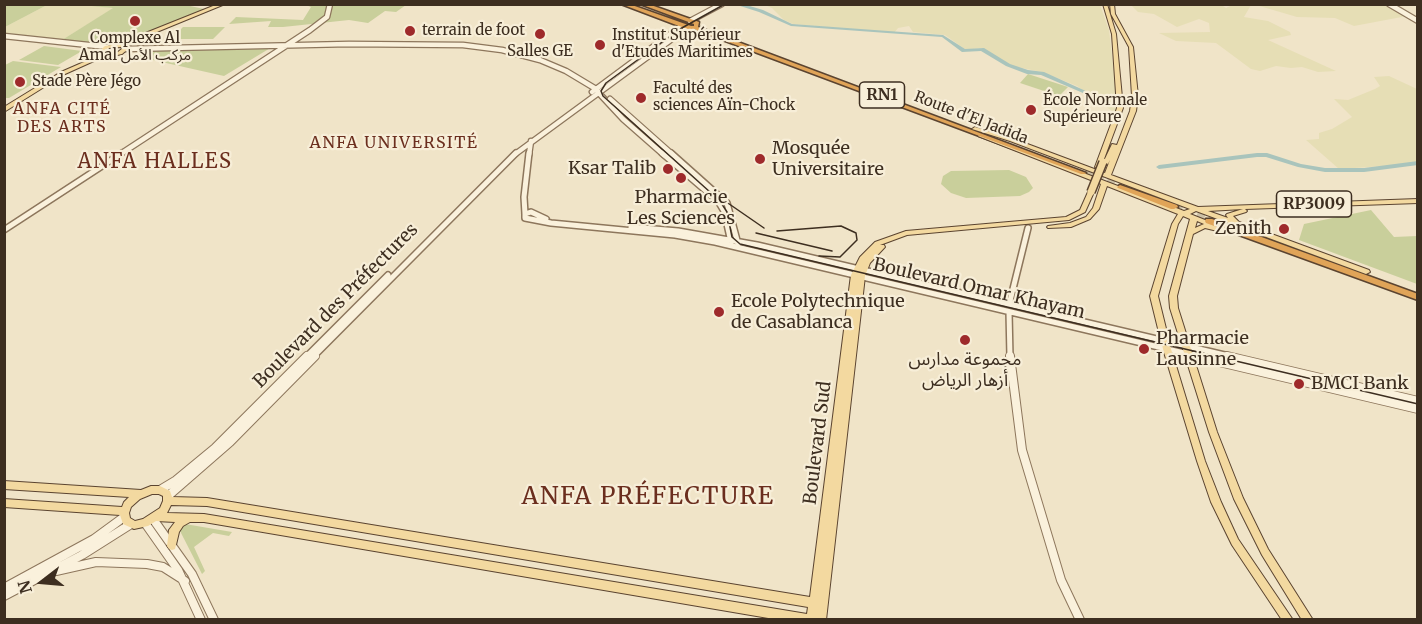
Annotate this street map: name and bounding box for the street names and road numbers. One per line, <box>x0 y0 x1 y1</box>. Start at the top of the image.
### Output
road number: RN1 <box>860 82 904 108</box>
street label: Route d'El Jadida <box>912 88 1030 148</box>
road number: RP3009 <box>1276 191 1352 217</box>
street label: Boulevard des Préfectures <box>249 219 423 393</box>
street label: Boulevard Omar Khayam <box>871 254 1087 324</box>
street label: Boulevard Sud <box>800 380 836 506</box>

